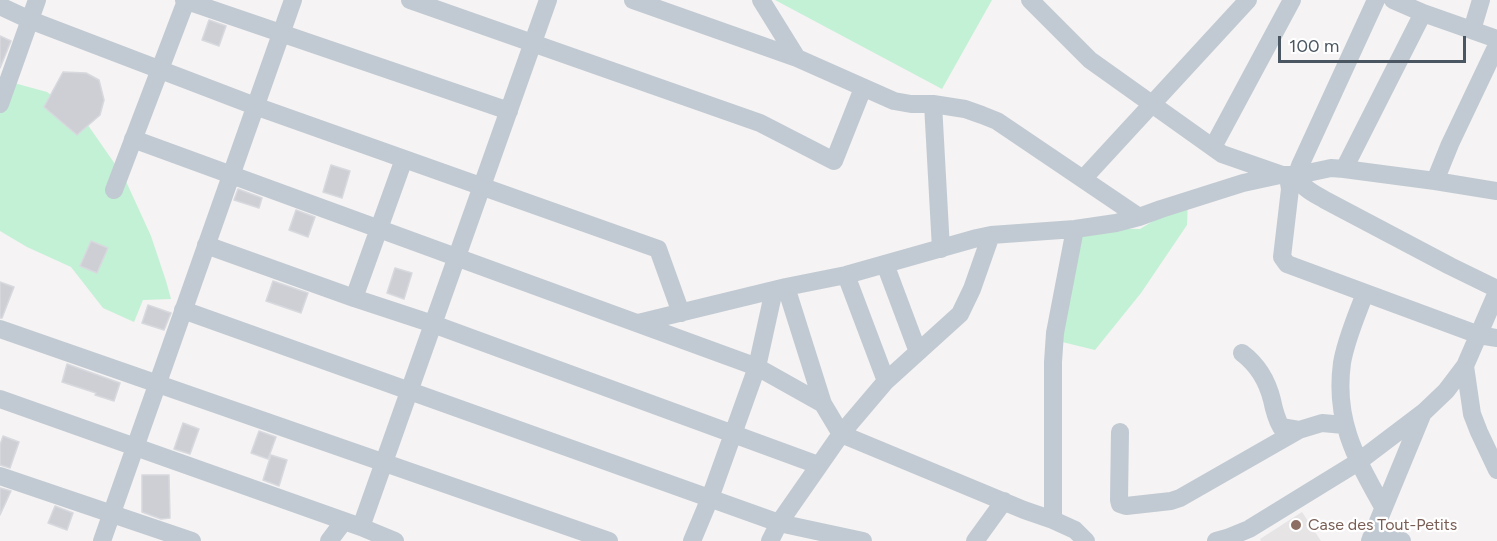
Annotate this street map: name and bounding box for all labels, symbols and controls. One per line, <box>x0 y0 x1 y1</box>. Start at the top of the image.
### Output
scale bar <box>1281 24 1468 62</box>
text: 100 m <box>1289 35 1339 57</box>
place label: Case des Tout-Petits <box>1308 515 1457 535</box>
marker: Case des Tout-Petits <box>1289 518 1303 532</box>

